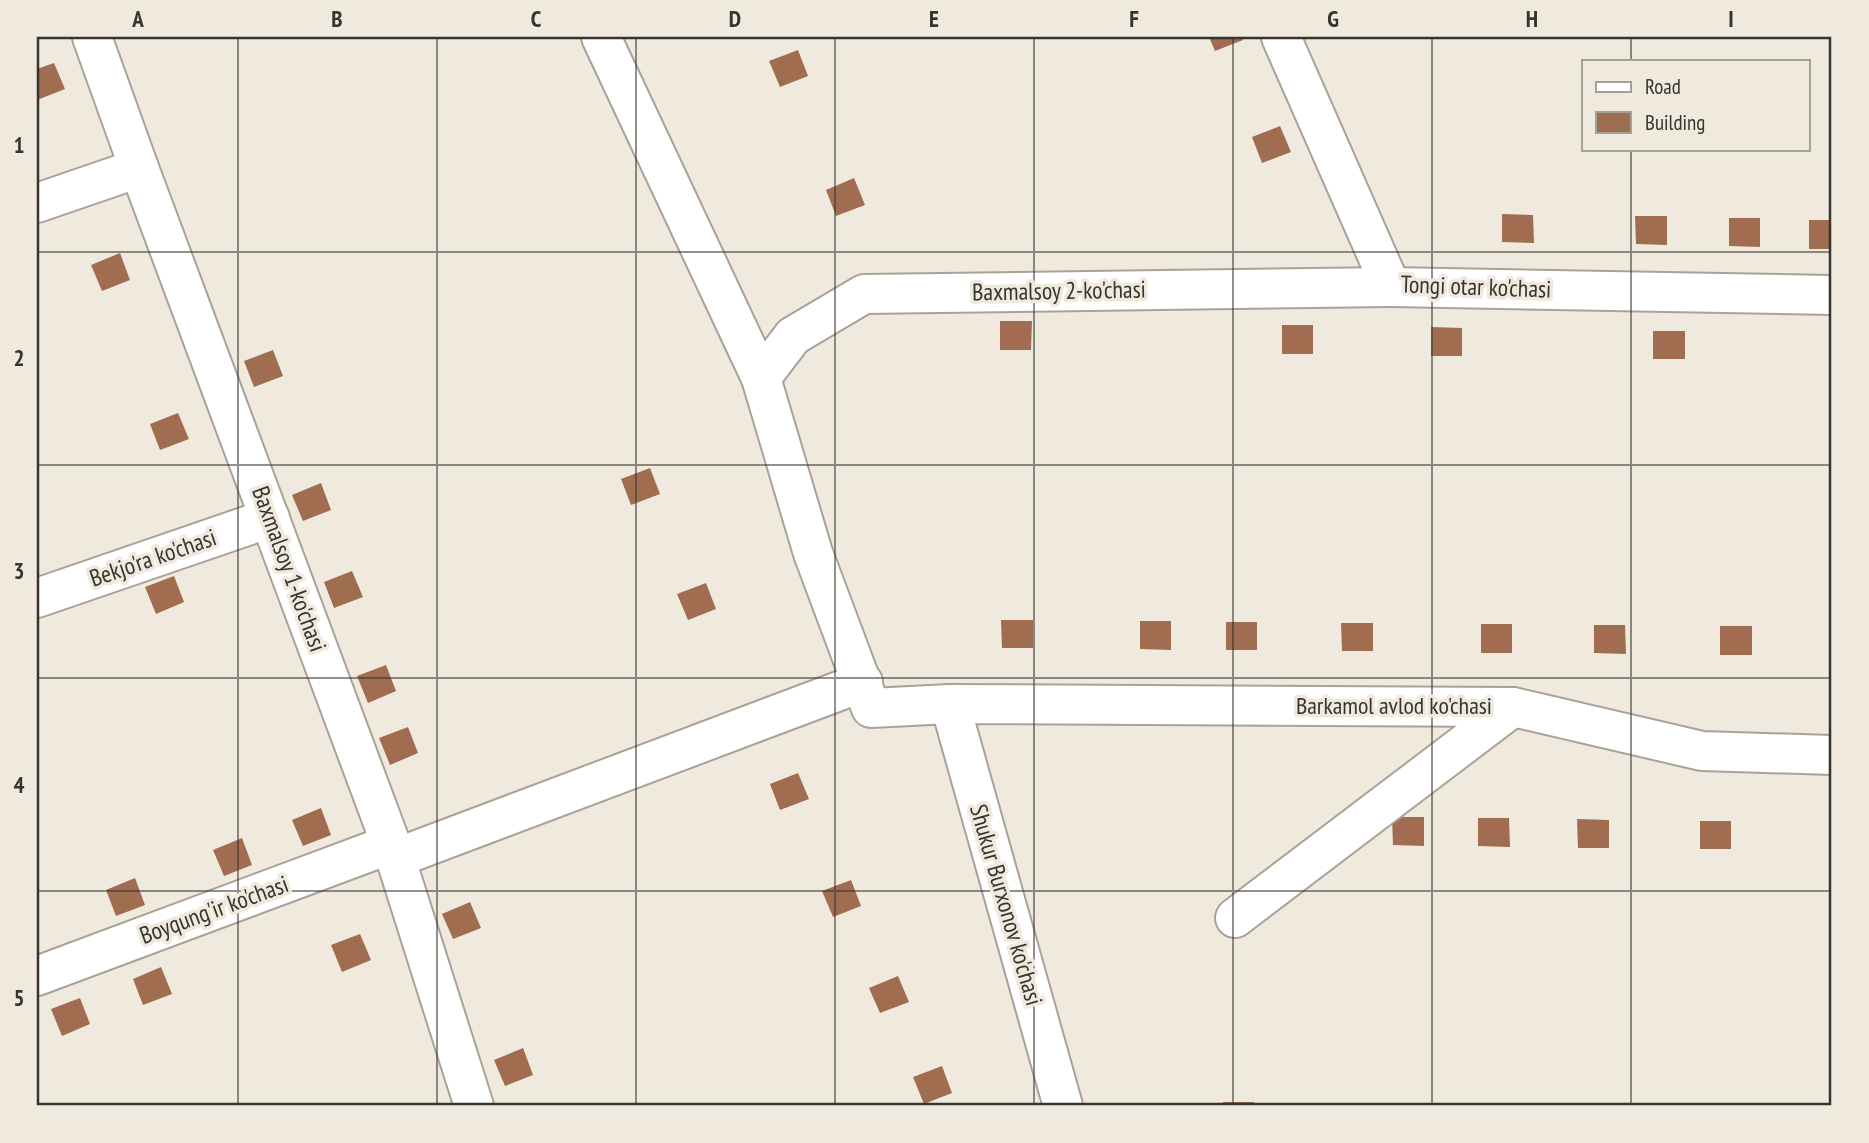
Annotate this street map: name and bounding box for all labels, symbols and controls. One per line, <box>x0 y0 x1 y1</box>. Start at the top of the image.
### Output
text: A <box>131 4 144 33</box>
text: B <box>331 4 343 33</box>
text: C <box>531 4 542 33</box>
text: D <box>729 4 741 33</box>
text: E <box>929 4 939 33</box>
text: F <box>1129 4 1139 33</box>
text: G <box>1327 4 1339 33</box>
text: H <box>1526 4 1538 33</box>
text: I <box>1728 4 1734 33</box>
legend <box>1582 60 1810 150</box>
text: Road <box>1645 73 1681 100</box>
text: Building <box>1645 109 1705 136</box>
text: 1 <box>14 130 25 159</box>
street label: Tongi otar ko'chasi <box>1400 268 1552 305</box>
street label: Baxmalsoy 2-ko'chasi <box>972 273 1146 308</box>
text: 2 <box>14 343 25 372</box>
street label: Baxmalsoy 1-ko'chasi <box>245 482 334 656</box>
street label: Bekjo'ra ko'chasi <box>85 521 220 594</box>
text: 3 <box>14 556 25 585</box>
street label: Barkamol avlod ko'chasi <box>1296 690 1492 721</box>
text: 4 <box>14 770 25 799</box>
street label: Shukur Burxonov ko'chasi <box>963 801 1050 1009</box>
street label: Boyqung'ir ko'chasi <box>135 868 292 951</box>
text: 5 <box>14 983 25 1012</box>

